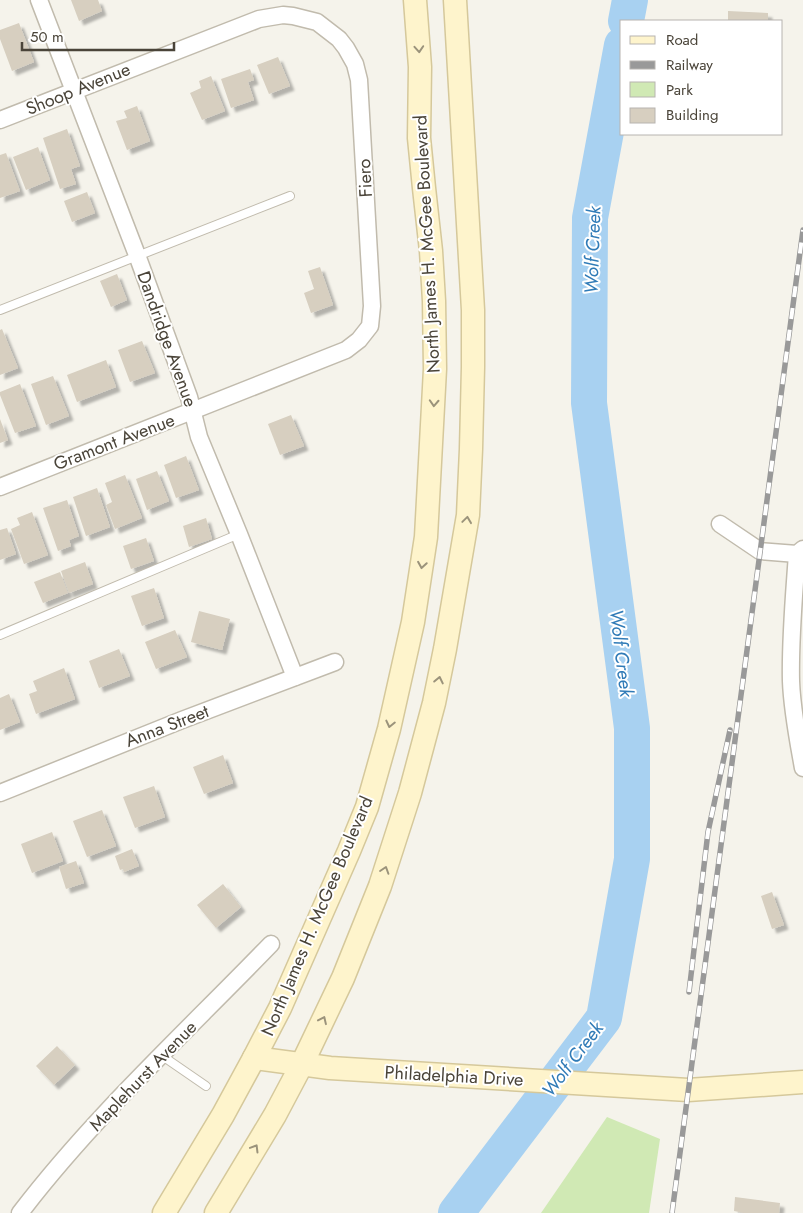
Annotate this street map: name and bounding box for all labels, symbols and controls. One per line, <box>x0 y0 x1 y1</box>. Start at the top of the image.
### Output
scale bar <box>22 20 175 52</box>
legend <box>620 20 783 135</box>
text: 50 m <box>30 26 64 48</box>
text: Road <box>666 29 698 51</box>
one-way arrow <box>413 45 424 53</box>
text: Railway <box>666 54 713 76</box>
street label: Shoop Avenue <box>22 56 134 122</box>
text: Park <box>666 79 693 101</box>
text: Building <box>666 104 718 126</box>
street label: North James H. McGee Boulevard <box>407 114 447 374</box>
street label: Fiero <box>351 158 379 198</box>
water label: Wolf Creek <box>577 205 608 294</box>
street label: Dandridge Avenue <box>130 267 204 411</box>
one-way arrow <box>428 399 439 407</box>
street label: Gramont Avenue <box>50 407 178 477</box>
one-way arrow <box>461 516 472 524</box>
one-way arrow <box>417 561 428 569</box>
water label: Wolf Creek <box>603 608 640 699</box>
one-way arrow <box>433 676 444 684</box>
street label: Anna Street <box>121 698 213 754</box>
one-way arrow <box>385 720 396 728</box>
street label: North James H. McGee Boulevard <box>255 792 379 1040</box>
one-way arrow <box>379 866 389 874</box>
street label: Maplehurst Avenue <box>83 1015 203 1137</box>
water label: Wolf Creek <box>535 1015 610 1103</box>
one-way arrow <box>317 1016 327 1025</box>
street label: Philadelphia Drive <box>384 1059 524 1093</box>
one-way arrow <box>248 1145 258 1154</box>

